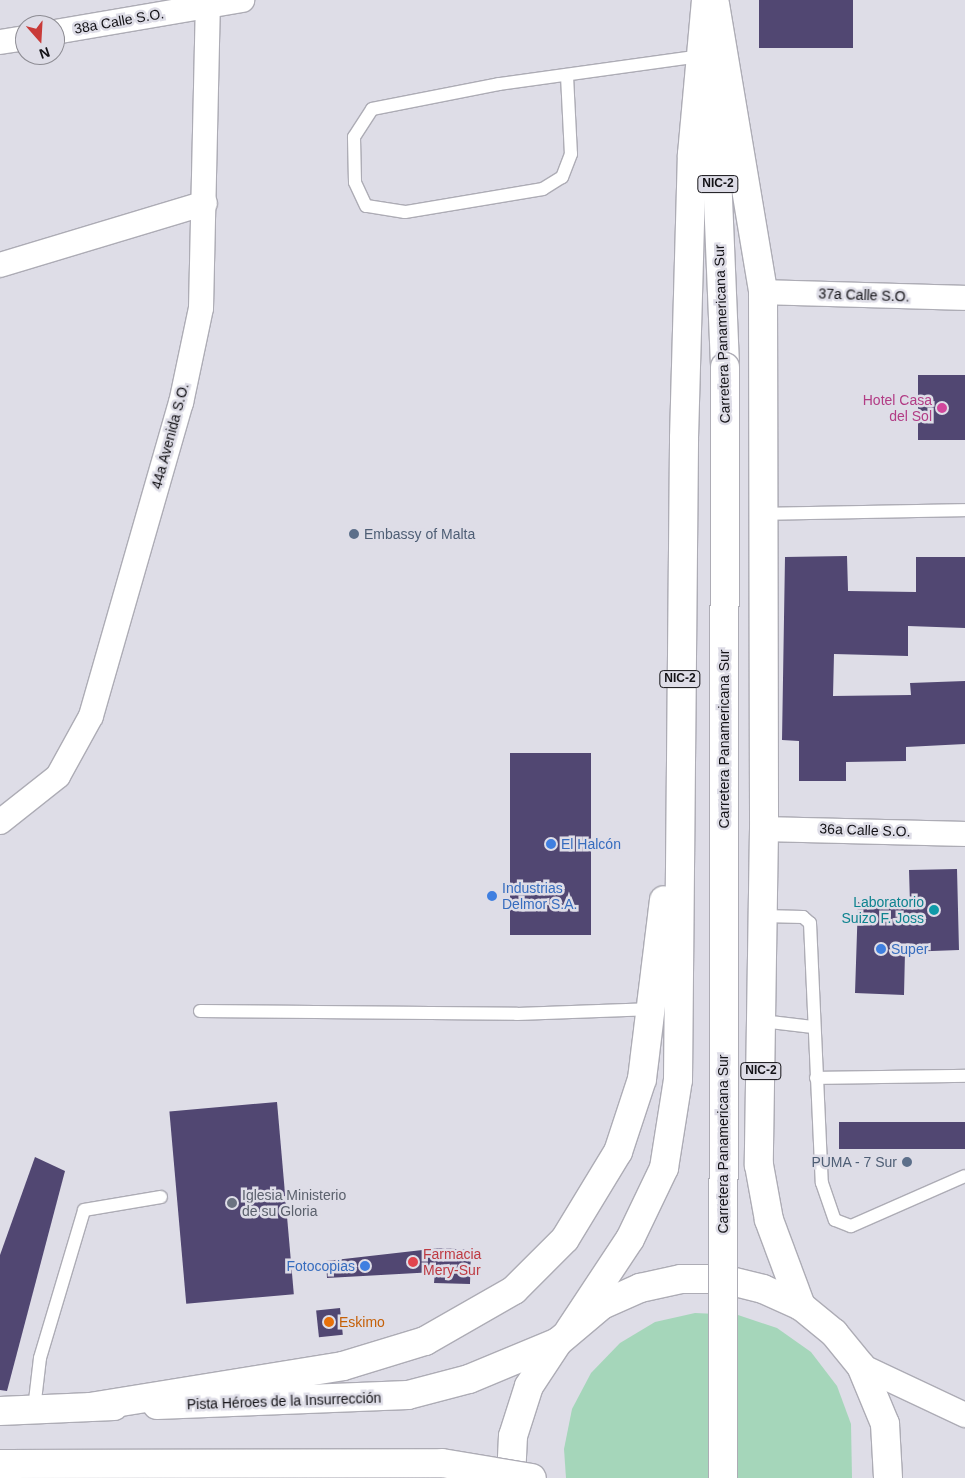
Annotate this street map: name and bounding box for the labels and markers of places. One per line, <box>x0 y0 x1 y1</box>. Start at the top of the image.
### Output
place label: Hotel Casa del Sol <box>863 392 932 424</box>
marker: Hotel Casa del Sol <box>936 402 948 414</box>
place label: Embassy of Malta <box>364 526 475 542</box>
marker: Embassy of Malta <box>348 528 360 540</box>
place label: El Halcón <box>561 836 621 852</box>
marker: El Halcón <box>545 838 557 850</box>
place label: Industrias Delmor S.A. <box>502 880 577 912</box>
marker: Industrias Delmor S.A. <box>486 890 498 902</box>
place label: Laboratorio Suizo F. Joss <box>842 894 924 926</box>
marker: Laboratorio Suizo F. Joss <box>928 904 940 916</box>
place label: Super <box>891 941 928 957</box>
marker: Super <box>875 943 887 955</box>
place label: PUMA - 7 Sur <box>811 1154 897 1170</box>
marker: PUMA - 7 Sur <box>901 1156 913 1168</box>
place label: Iglesia Ministerio de su Gloria <box>242 1187 346 1220</box>
marker: Iglesia Ministerio de su Gloria <box>226 1197 238 1209</box>
place label: Farmacia Mery-Sur <box>423 1246 481 1278</box>
marker: Farmacia Mery-Sur <box>407 1256 419 1268</box>
place label: Fotocopias <box>287 1258 355 1274</box>
marker: Fotocopias <box>359 1260 371 1272</box>
place label: Eskimo <box>339 1314 385 1330</box>
marker: Eskimo <box>323 1316 335 1328</box>

